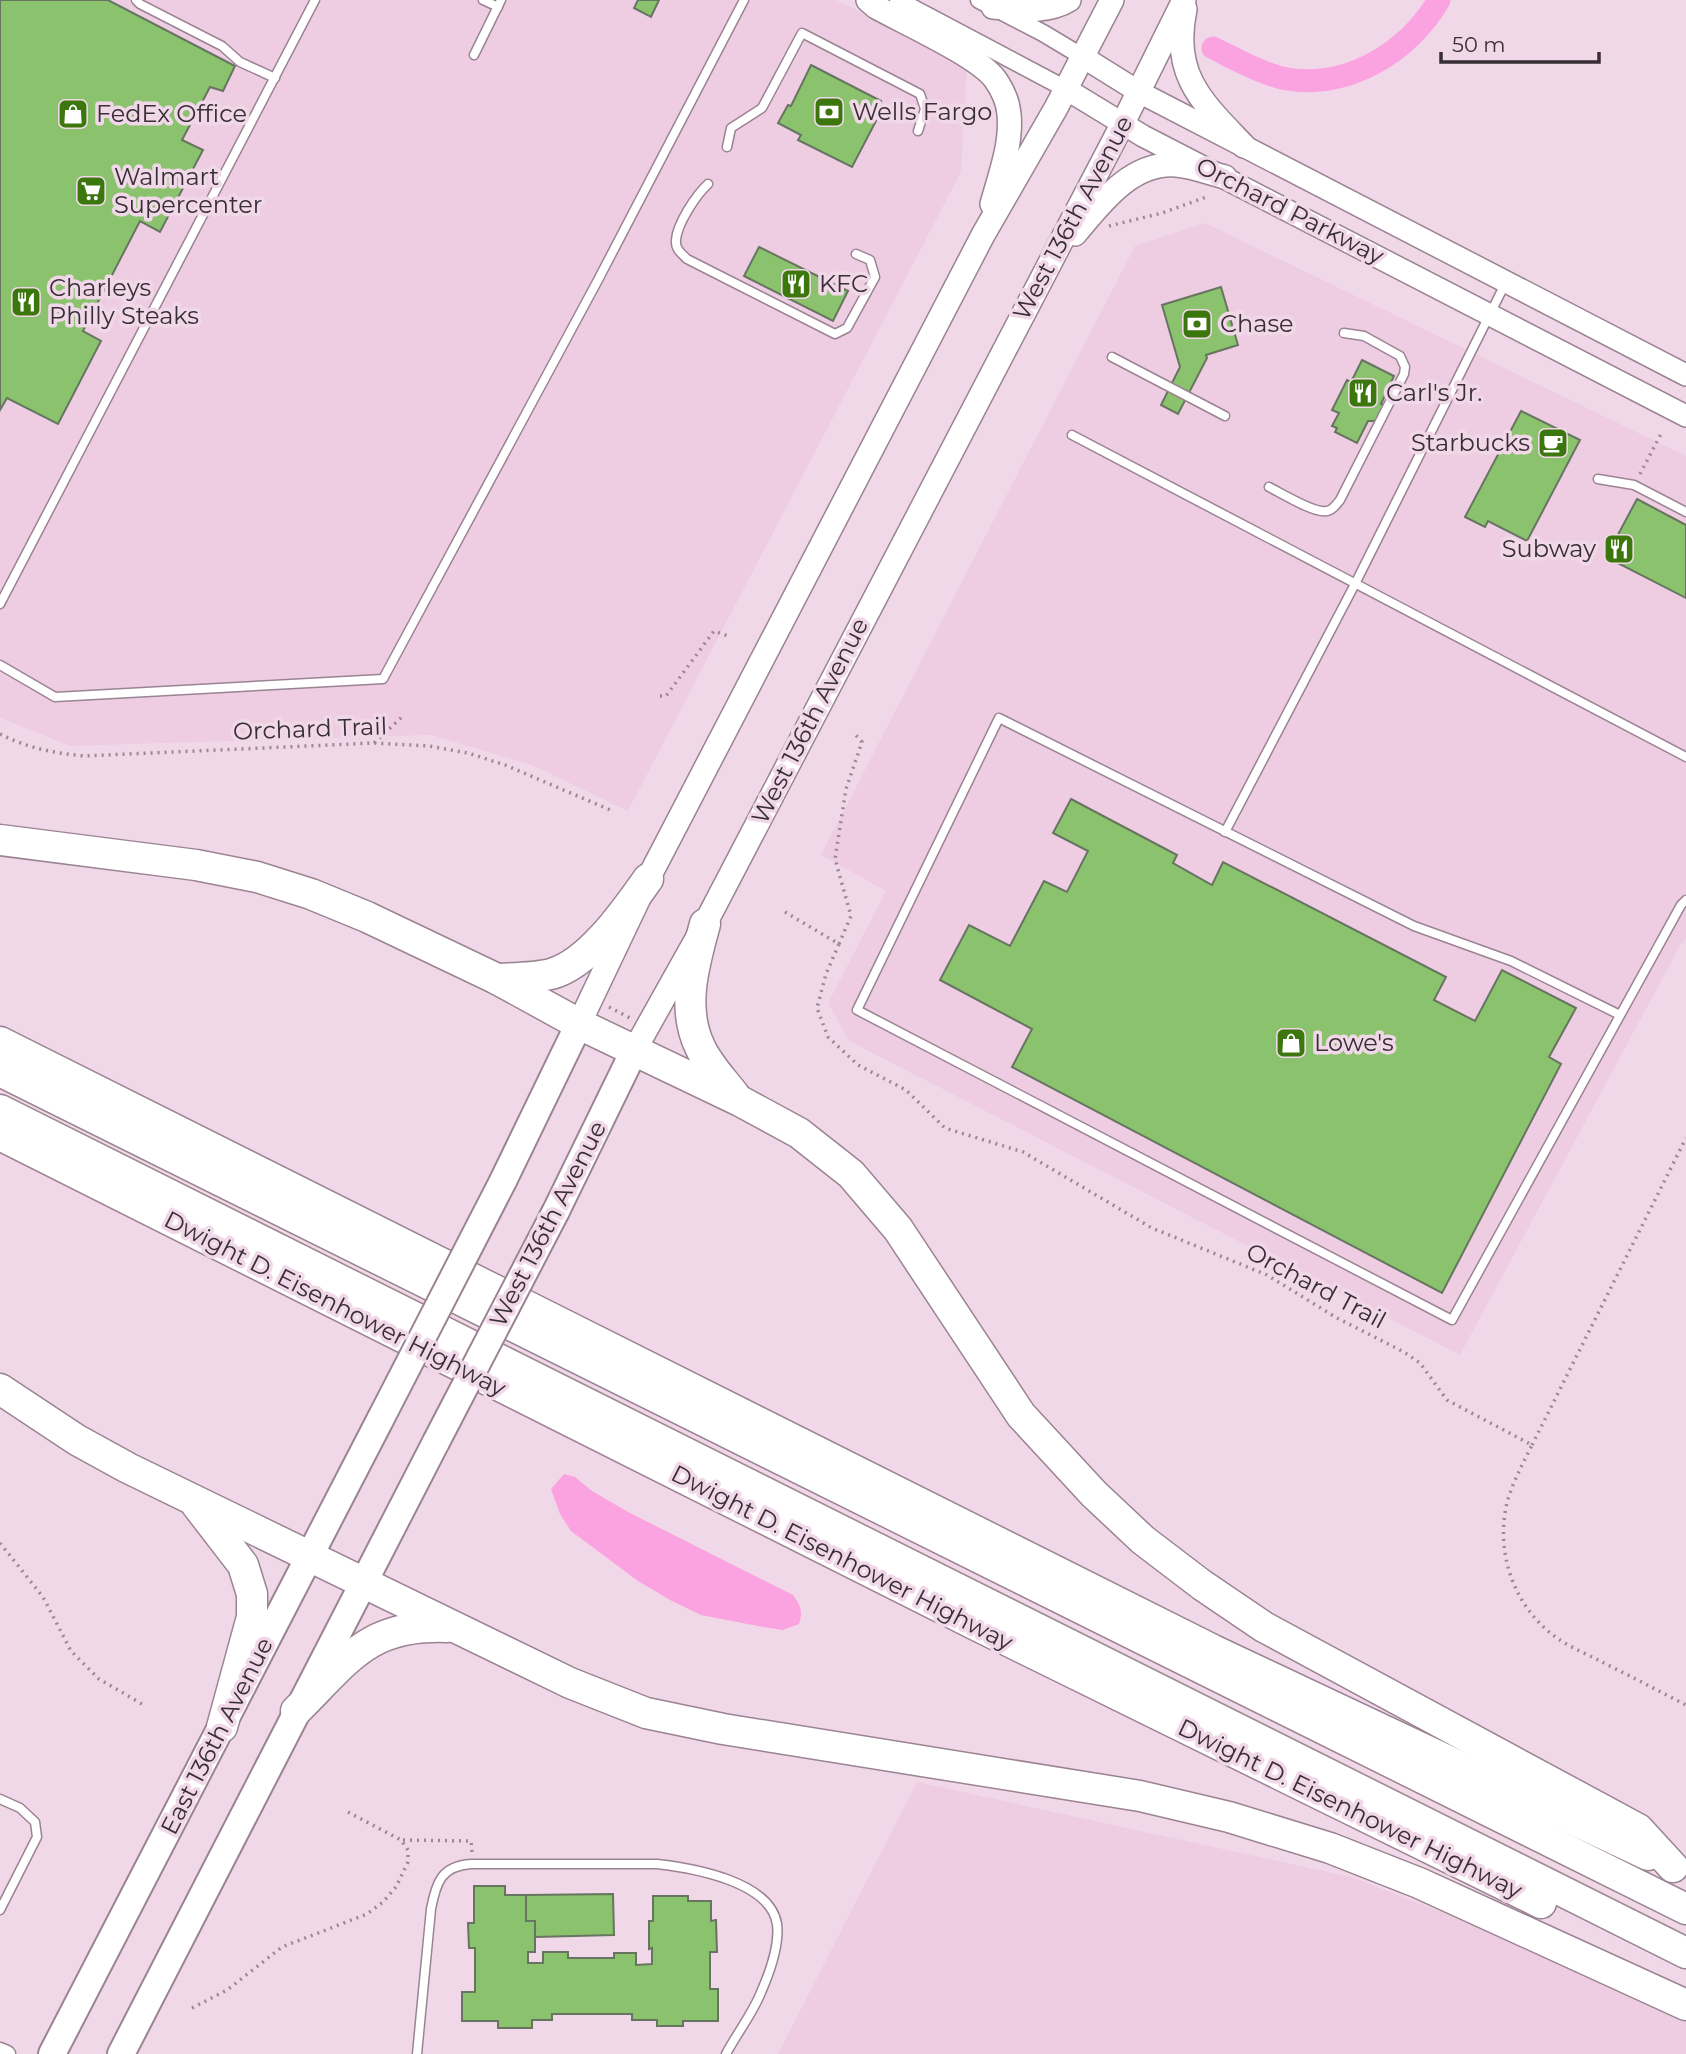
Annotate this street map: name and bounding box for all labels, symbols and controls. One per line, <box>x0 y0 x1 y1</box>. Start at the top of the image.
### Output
scale bar <box>1441 21 1598 65</box>
text: 50 m <box>1452 32 1506 57</box>
bank icon: Wells Fargo <box>812 95 846 129</box>
shop icon: FedEx Office <box>56 97 90 131</box>
place label: Wells Fargo <box>852 97 992 126</box>
place label: FedEx Office <box>96 99 247 128</box>
street label: West 136th Avenue <box>1006 111 1139 325</box>
street label: Orchard Parkway <box>1192 151 1389 270</box>
place label: Walmart Supercenter <box>114 162 262 219</box>
supermarket icon: Walmart Supercenter <box>74 174 108 208</box>
restaurant icon: KFC <box>779 267 813 301</box>
place label: KFC <box>819 269 868 298</box>
place label: Charleys Philly Steaks <box>49 273 199 330</box>
restaurant icon: Charleys Philly Steaks <box>9 285 43 319</box>
bank icon: Chase <box>1180 307 1214 341</box>
place label: Chase <box>1220 309 1294 338</box>
restaurant icon: Carl's Jr. <box>1346 376 1380 410</box>
place label: Carl's Jr. <box>1386 378 1482 407</box>
cafe icon: Starbucks <box>1536 426 1570 460</box>
place label: Starbucks <box>1411 428 1530 457</box>
restaurant icon: Subway <box>1602 532 1636 566</box>
place label: Subway <box>1502 534 1596 563</box>
street label: West 136th Avenue <box>745 613 874 829</box>
street label: Orchard Trail <box>232 711 388 746</box>
shop icon: Lowe's <box>1274 1026 1308 1060</box>
place label: Lowe's <box>1314 1028 1394 1057</box>
street label: West 136th Avenue <box>483 1116 612 1332</box>
street label: Dwight D. Eisenhower Highway <box>160 1204 511 1403</box>
street label: Orchard Trail <box>1241 1237 1391 1335</box>
street label: Dwight D. Eisenhower Highway <box>667 1458 1018 1657</box>
street label: East 136th Avenue <box>154 1632 279 1839</box>
street label: Dwight D. Eisenhower Highway <box>1173 1712 1527 1905</box>

